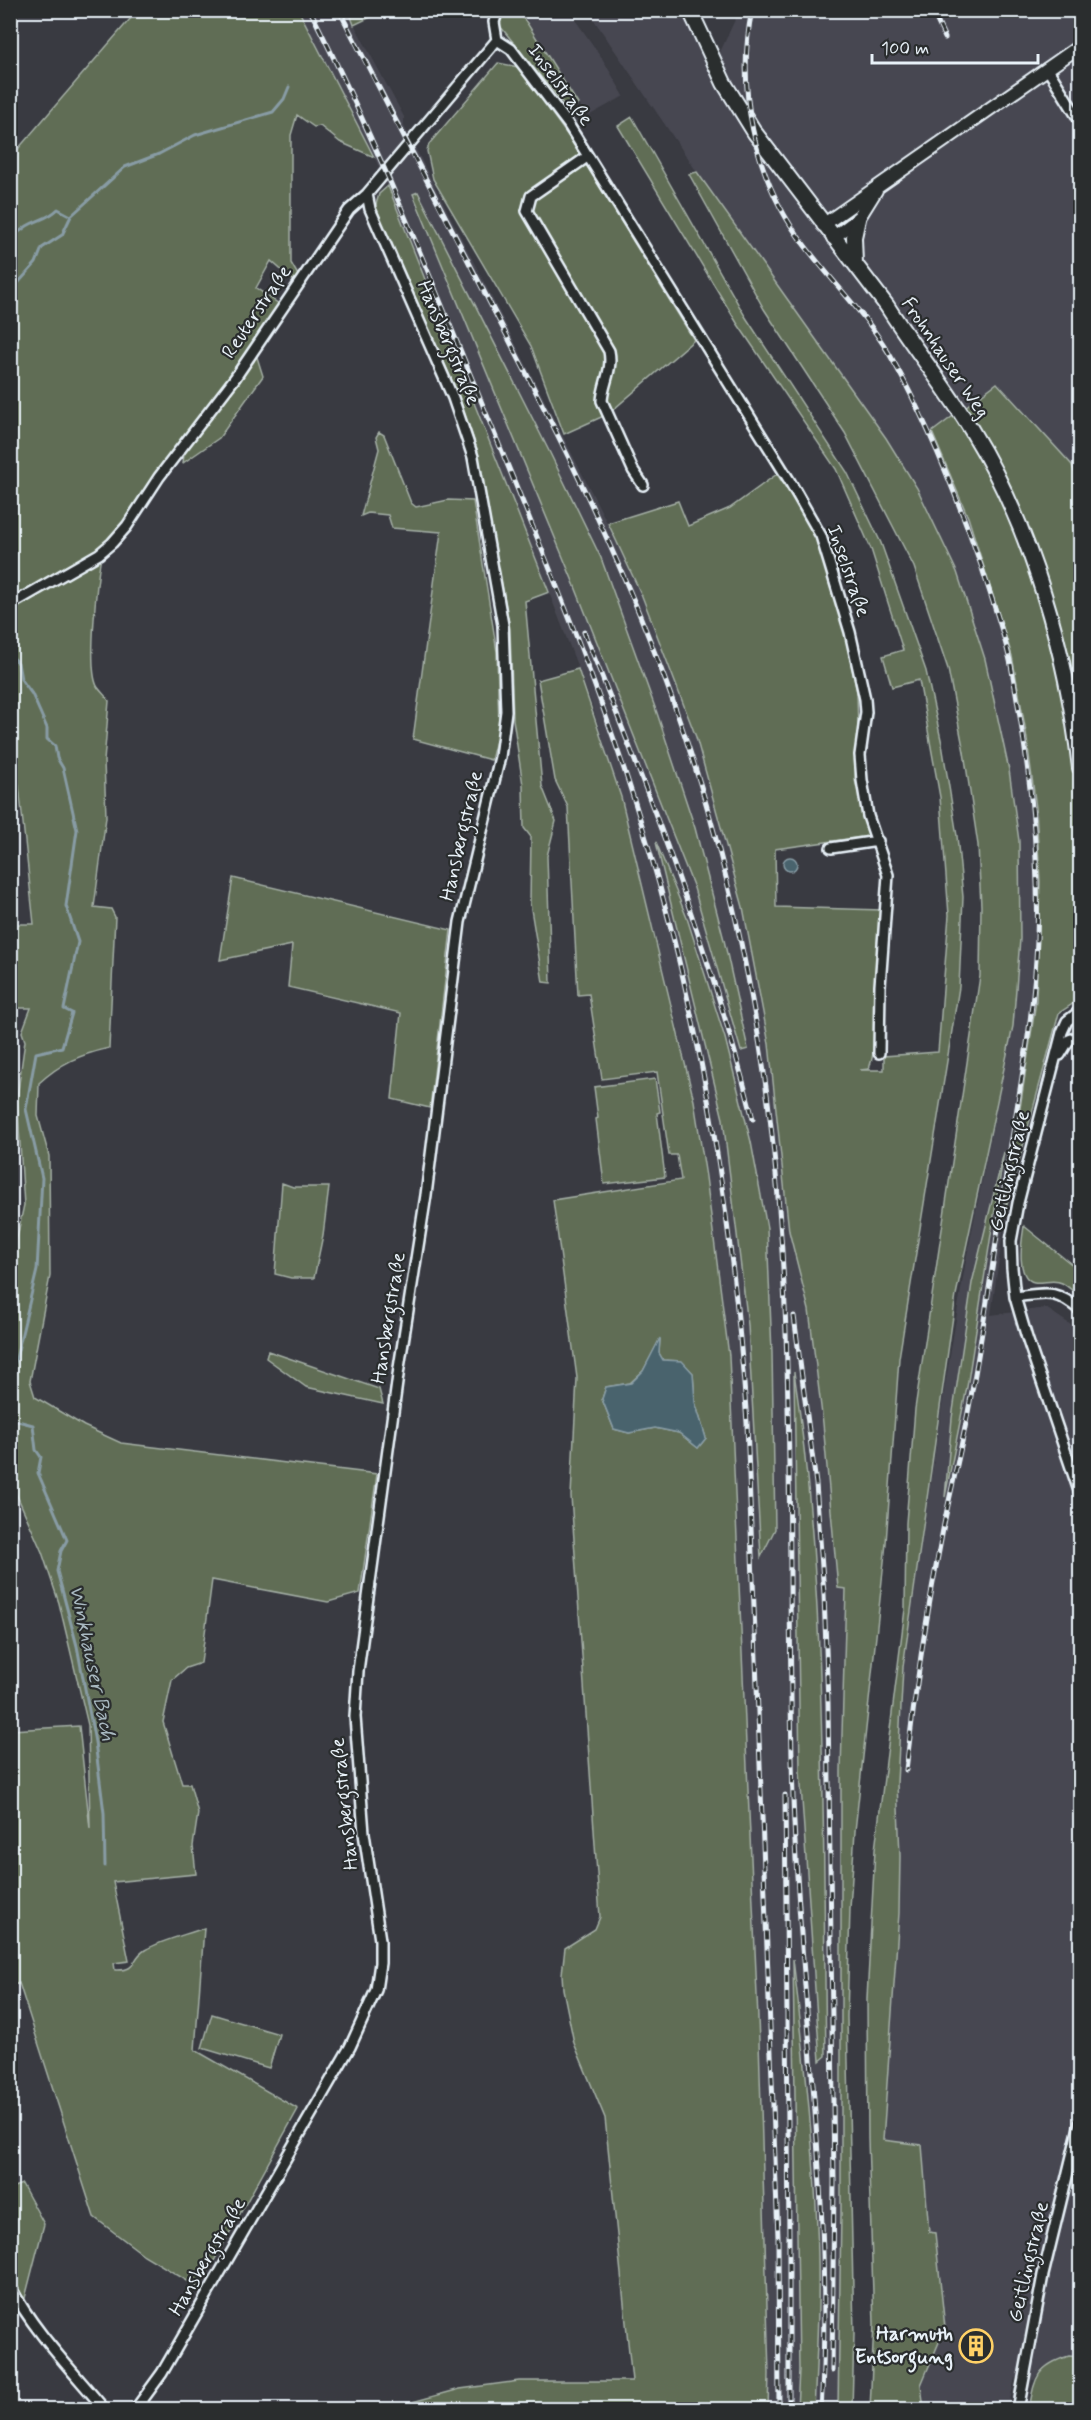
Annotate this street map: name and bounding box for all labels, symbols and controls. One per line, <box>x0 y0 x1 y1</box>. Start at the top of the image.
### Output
scale bar <box>872 27 1038 65</box>
text: 100 m <box>881 37 929 61</box>
street label: Inselstraße <box>521 38 599 132</box>
street label: Reuterstraße <box>216 260 298 364</box>
street label: Hansbergstraße <box>408 277 486 410</box>
street label: Frohnhauser Weg <box>894 292 996 424</box>
street label: Inselstraße <box>820 521 876 621</box>
street label: Hansbergstraße <box>434 768 492 904</box>
street label: Geitlingstraße <box>983 1108 1039 1235</box>
street label: Hansbergstraße <box>365 1250 415 1386</box>
water label: Winkhauser Bach <box>62 1583 122 1744</box>
street label: Hansbergstraße <box>325 1736 367 1872</box>
street label: Hansbergstraße <box>163 2193 255 2322</box>
street label: Geitlingstraße <box>1002 2199 1058 2326</box>
place label: Harmuth Entsorgung <box>855 2321 953 2373</box>
building icon: Harmuth Entsorgung <box>958 2328 994 2364</box>

